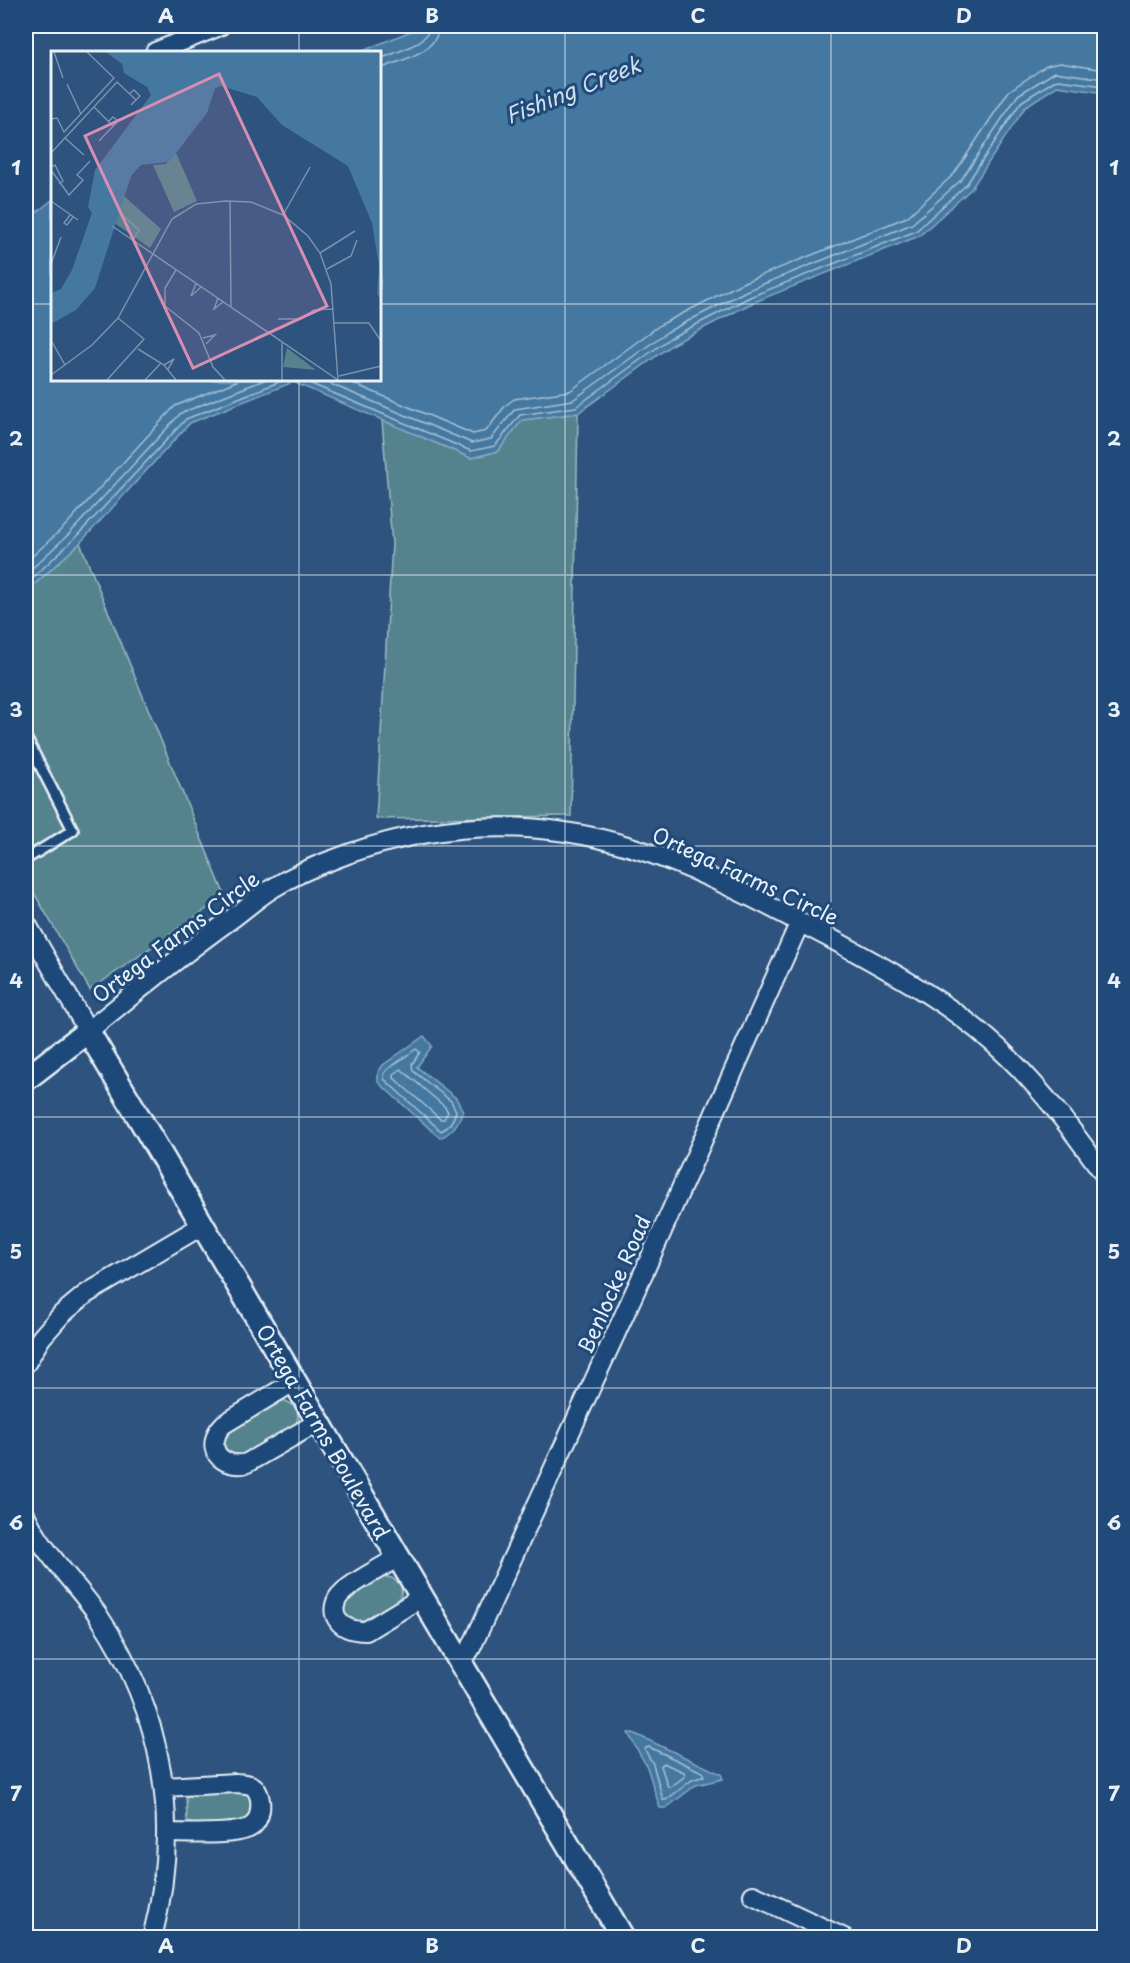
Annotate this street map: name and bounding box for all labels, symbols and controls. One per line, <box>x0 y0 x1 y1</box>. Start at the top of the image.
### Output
text: A <box>158 0 174 30</box>
text: B <box>425 0 439 30</box>
text: C <box>690 0 706 30</box>
text: D <box>956 0 972 30</box>
water label: Fishing Creek <box>500 46 647 131</box>
inset map <box>51 51 381 381</box>
text: 1 <box>11 152 21 182</box>
text: 1 <box>1109 152 1119 182</box>
text: 2 <box>9 423 23 453</box>
text: 2 <box>1107 423 1121 453</box>
text: 3 <box>9 694 23 724</box>
text: 3 <box>1107 694 1121 724</box>
street label: Ortega Farms Circle <box>647 818 845 932</box>
street label: Ortega Farms Circle <box>84 862 266 1010</box>
text: 4 <box>9 965 23 995</box>
text: 4 <box>1107 965 1121 995</box>
street label: Benlocke Road <box>568 1210 658 1358</box>
text: 5 <box>10 1236 22 1266</box>
text: 5 <box>1108 1236 1120 1266</box>
street label: Ortega Farms Boulevard <box>249 1317 399 1545</box>
text: 6 <box>9 1507 23 1537</box>
text: 6 <box>1107 1507 1121 1537</box>
text: 7 <box>10 1778 22 1808</box>
text: 7 <box>1108 1778 1120 1808</box>
text: A <box>158 1930 174 1960</box>
text: B <box>425 1930 439 1960</box>
text: C <box>690 1930 706 1960</box>
text: D <box>956 1930 972 1960</box>

